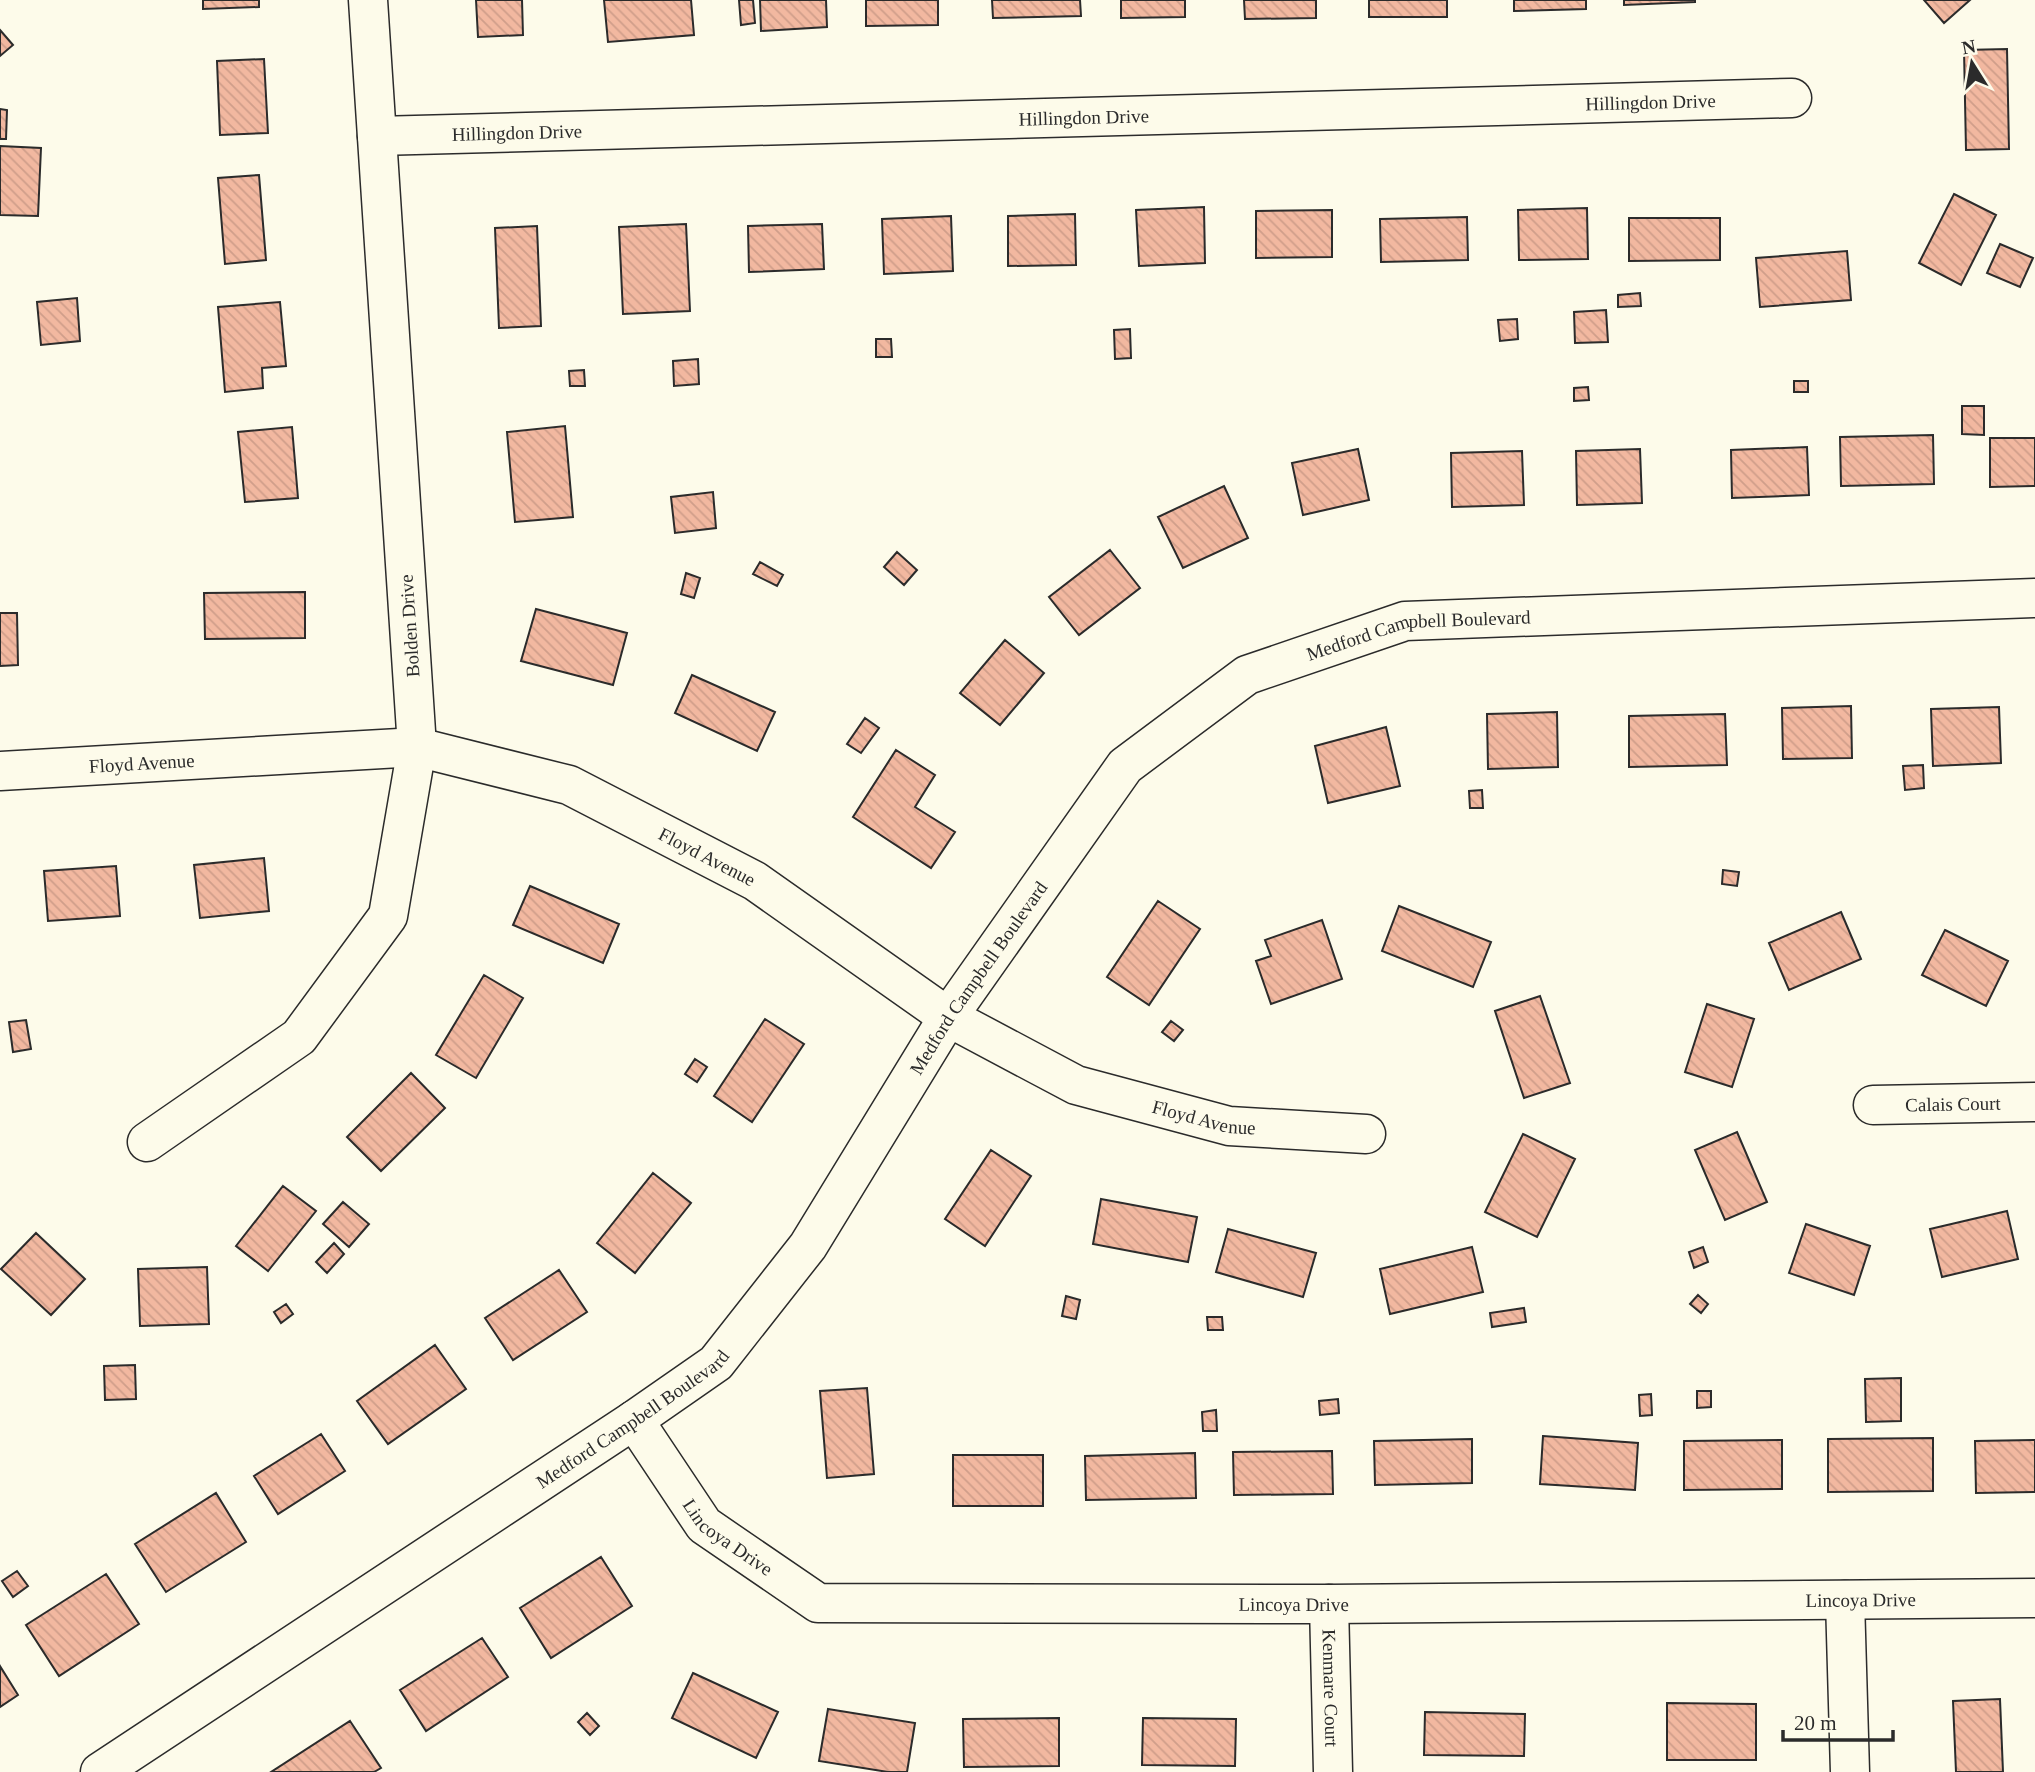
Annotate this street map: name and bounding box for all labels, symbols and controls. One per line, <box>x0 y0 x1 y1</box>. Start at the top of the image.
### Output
north arrow <box>1937 28 2007 98</box>
text: N <box>1960 35 1978 58</box>
street label: Hillingdon Drive <box>1585 90 1716 115</box>
street label: Hillingdon Drive <box>1018 105 1149 130</box>
street label: Hillingdon Drive <box>452 120 582 145</box>
street label: Bolden Drive <box>395 574 424 678</box>
street label: Medford Campbell Boulevard <box>1304 606 1531 665</box>
street label: Floyd Avenue <box>88 750 195 777</box>
street label: Floyd Avenue <box>655 823 759 890</box>
street label: Medford Campbell Boulevard <box>905 877 1052 1078</box>
street label: Calais Court <box>1905 1093 2002 1115</box>
street label: Floyd Avenue <box>1150 1096 1256 1139</box>
street label: Medford Campbell Boulevard <box>532 1345 734 1493</box>
street label: Lincoya Drive <box>679 1495 776 1580</box>
street label: Lincoya Drive <box>1805 1589 1916 1611</box>
street label: Lincoya Drive <box>1239 1594 1349 1615</box>
street label: Kenmare Court <box>1319 1629 1342 1748</box>
scale bar <box>1783 1698 1893 1742</box>
text: 20 m <box>1794 1711 1837 1735</box>

